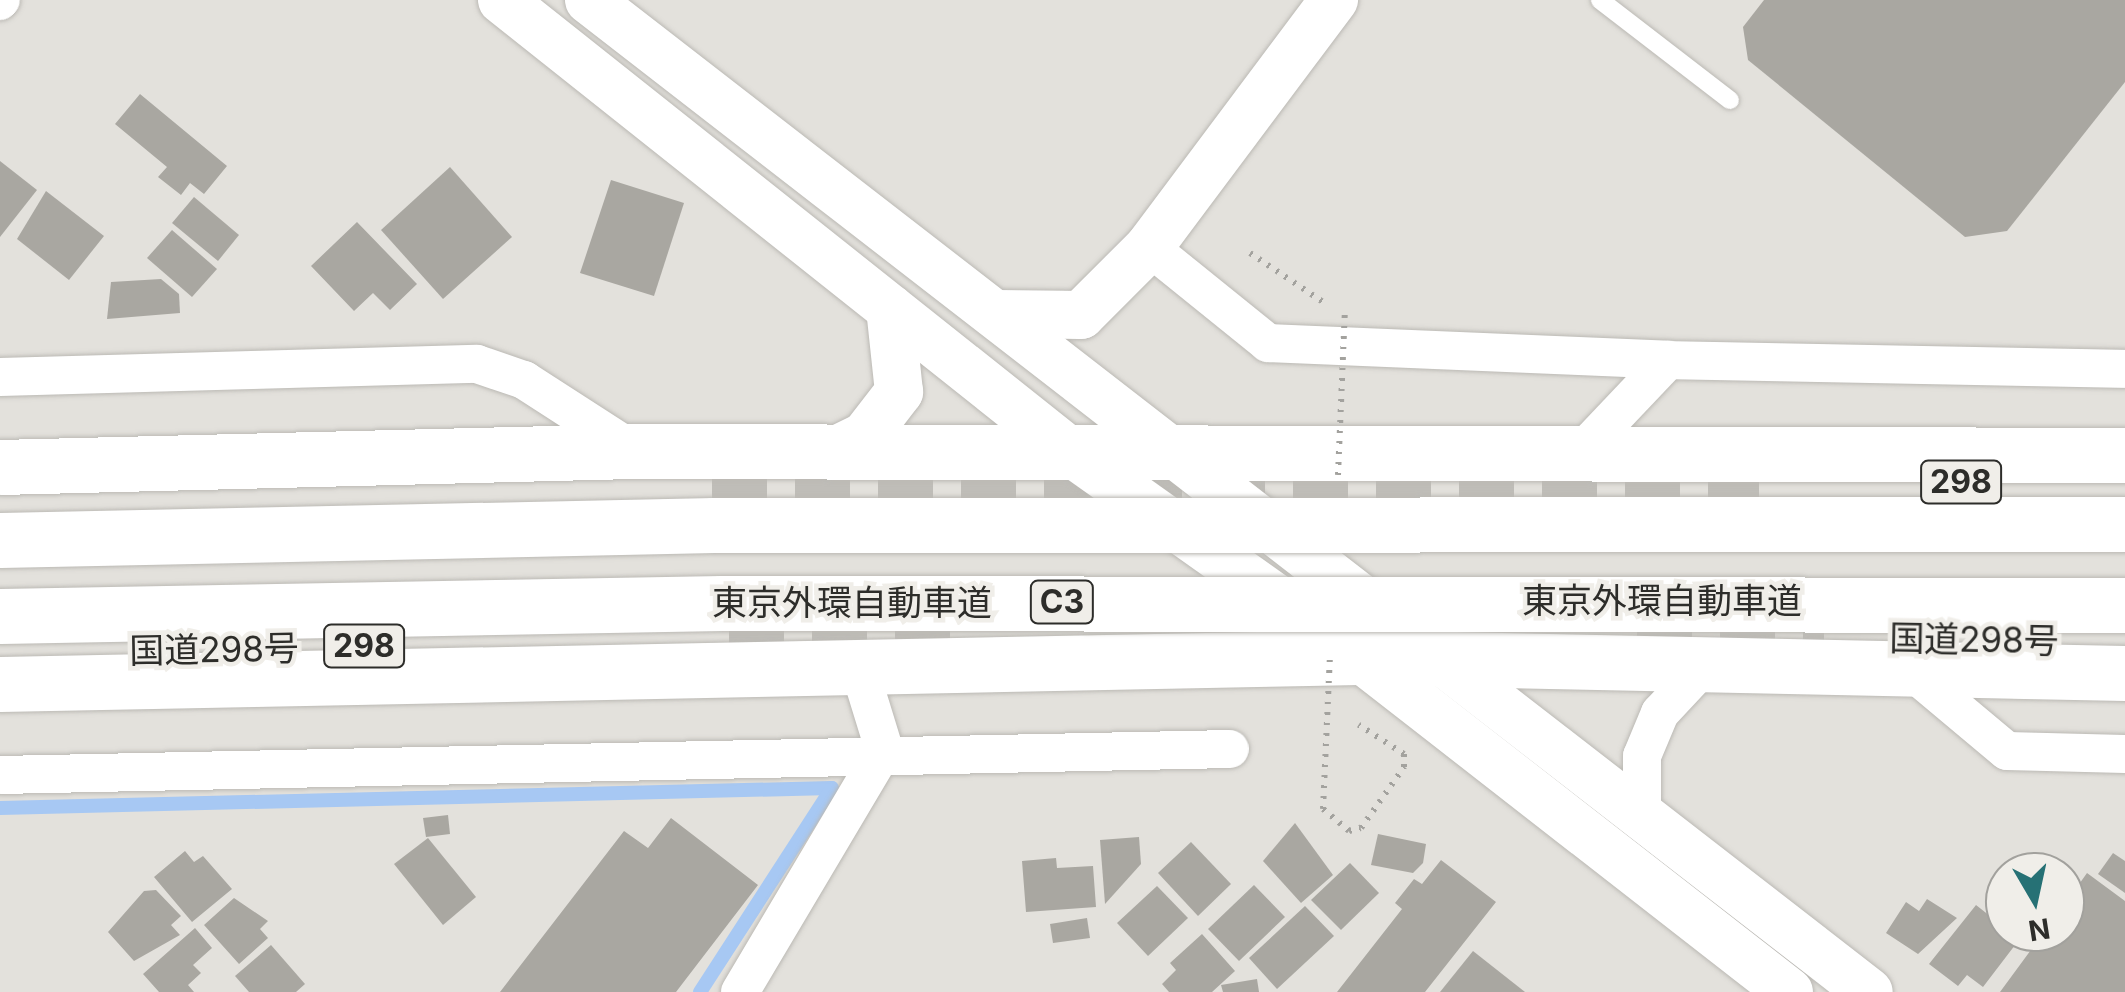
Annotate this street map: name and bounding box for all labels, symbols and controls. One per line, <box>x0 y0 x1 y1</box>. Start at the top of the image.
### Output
road number: 298 <box>1918 455 2004 509</box>
road number: C3 <box>1030 575 1094 629</box>
street label: 東京外環自動車道 <box>1522 579 1802 621</box>
street label: 東京外環自動車道 <box>712 581 992 623</box>
street label: 国道298号 <box>1889 617 2059 661</box>
road number: 298 <box>322 619 406 673</box>
street label: 国道298号 <box>129 627 299 671</box>
north arrow <box>1985 852 2085 952</box>
text: N <box>2026 911 2053 948</box>

